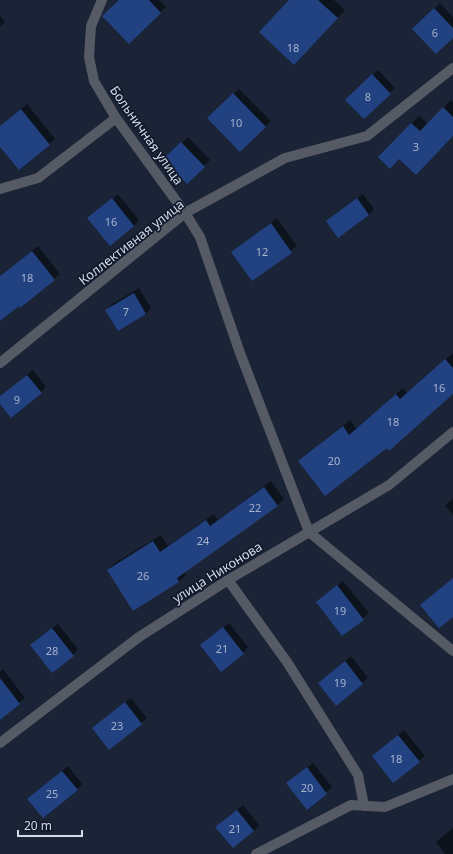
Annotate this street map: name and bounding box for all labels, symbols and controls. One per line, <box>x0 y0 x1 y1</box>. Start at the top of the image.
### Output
house number: 6 <box>432 25 438 40</box>
house number: 18 <box>287 40 299 55</box>
street label: Больничная улица <box>106 82 188 188</box>
house number: 8 <box>365 89 371 104</box>
house number: 10 <box>230 115 242 130</box>
house number: 3 <box>413 139 419 154</box>
street label: Коллективная улица <box>75 195 187 289</box>
house number: 16 <box>105 214 117 229</box>
house number: 12 <box>256 244 268 259</box>
house number: 18 <box>21 270 33 285</box>
house number: 7 <box>123 304 129 319</box>
house number: 16 <box>433 380 445 395</box>
house number: 9 <box>14 392 20 407</box>
house number: 18 <box>387 414 399 429</box>
house number: 20 <box>328 453 340 468</box>
house number: 22 <box>249 500 261 515</box>
house number: 24 <box>197 533 210 548</box>
street label: улица Никонова <box>169 537 265 607</box>
house number: 26 <box>137 568 149 583</box>
house number: 19 <box>334 603 346 618</box>
house number: 21 <box>216 641 228 656</box>
house number: 28 <box>46 643 58 658</box>
house number: 19 <box>334 675 346 690</box>
house number: 23 <box>111 718 123 733</box>
house number: 18 <box>390 751 402 766</box>
house number: 20 <box>301 780 313 795</box>
house number: 25 <box>46 786 58 801</box>
scale bar <box>18 812 82 838</box>
text: 20 m <box>24 817 52 834</box>
house number: 21 <box>229 821 241 836</box>

